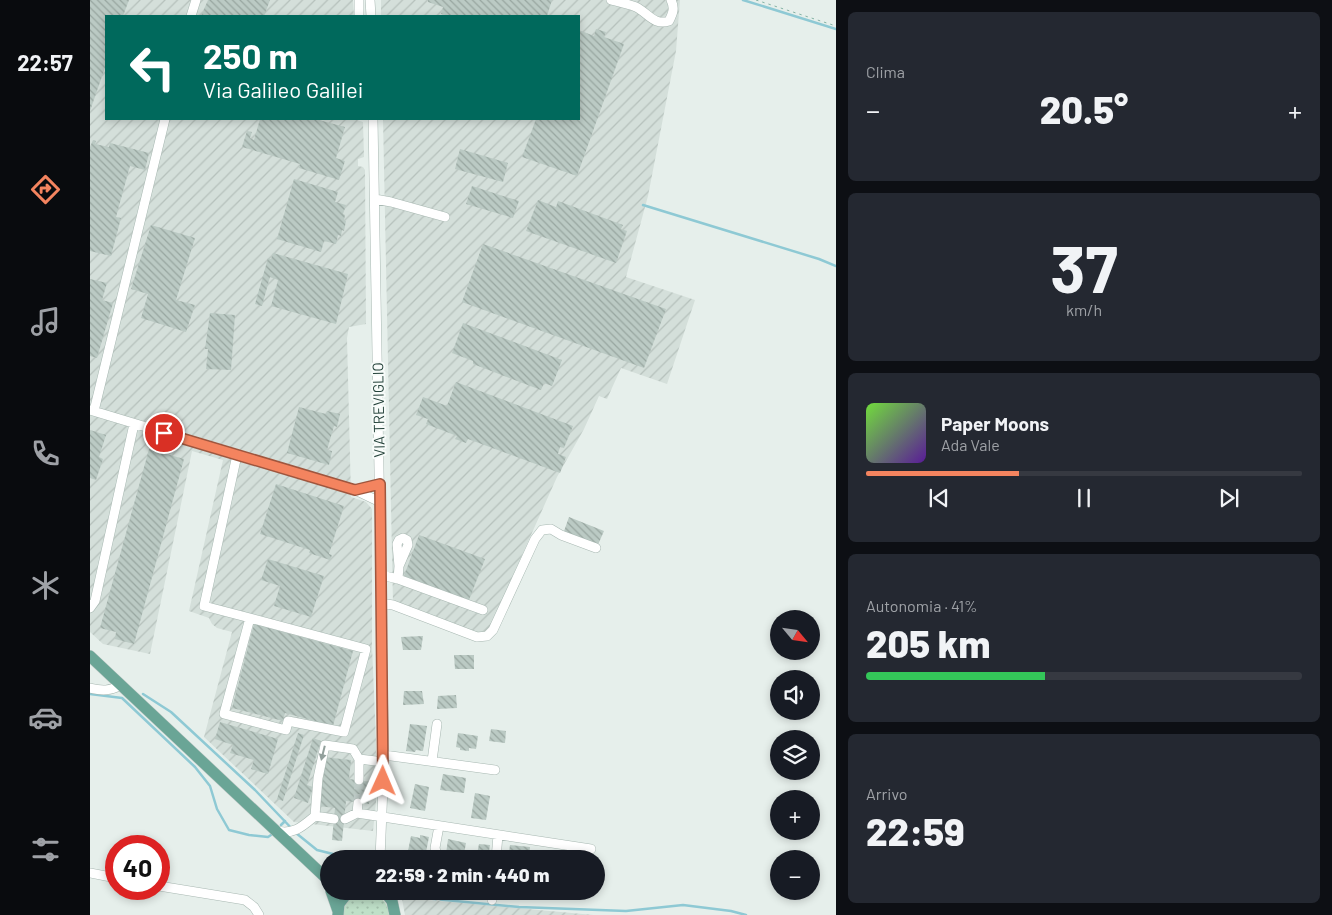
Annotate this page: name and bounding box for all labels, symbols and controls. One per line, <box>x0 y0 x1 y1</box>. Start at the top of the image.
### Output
text: 250 m <box>203 34 298 76</box>
icon: left <box>120 35 185 100</box>
text: 22:57 <box>17 49 73 75</box>
text: Clima <box>866 62 905 81</box>
text: Via Galileo Galilei <box>203 76 363 102</box>
text: 20.5° <box>1040 86 1128 132</box>
text: − <box>866 93 880 127</box>
text: + <box>1288 93 1302 127</box>
icon: directions <box>28 172 63 207</box>
text: 37 <box>1050 228 1118 306</box>
text: km/h <box>1066 300 1102 319</box>
icon: music <box>28 304 63 339</box>
street label: VIA TREVIGLIO <box>368 362 388 458</box>
pin <box>143 412 185 454</box>
text: Paper Moons <box>941 412 1049 435</box>
icon: arrive <box>150 419 178 447</box>
text: Ada Vale <box>941 435 1000 454</box>
icon: phone <box>28 436 63 471</box>
icon: previous <box>925 484 953 512</box>
icon: pause <box>1070 484 1098 512</box>
icon: next <box>1215 484 1243 512</box>
icon: climate <box>28 568 63 603</box>
text: Autonomia · 41% <box>866 596 978 615</box>
north arrow <box>770 610 820 660</box>
map controls <box>770 610 820 900</box>
text: 205 km <box>866 620 990 666</box>
button: sound <box>770 670 820 720</box>
icon: car <box>28 700 63 735</box>
button: layers <box>770 730 820 780</box>
one-way arrow <box>319 746 327 761</box>
position arrow <box>356 754 408 806</box>
text: Arrivo <box>866 784 908 803</box>
button: + <box>770 790 820 840</box>
text: 22:59 <box>866 808 964 854</box>
icon: filters <box>28 832 63 867</box>
speed limit sign: 40 <box>105 835 170 900</box>
button: − <box>770 850 820 900</box>
text: 22:59 · 2 min · 440 m <box>376 863 549 886</box>

